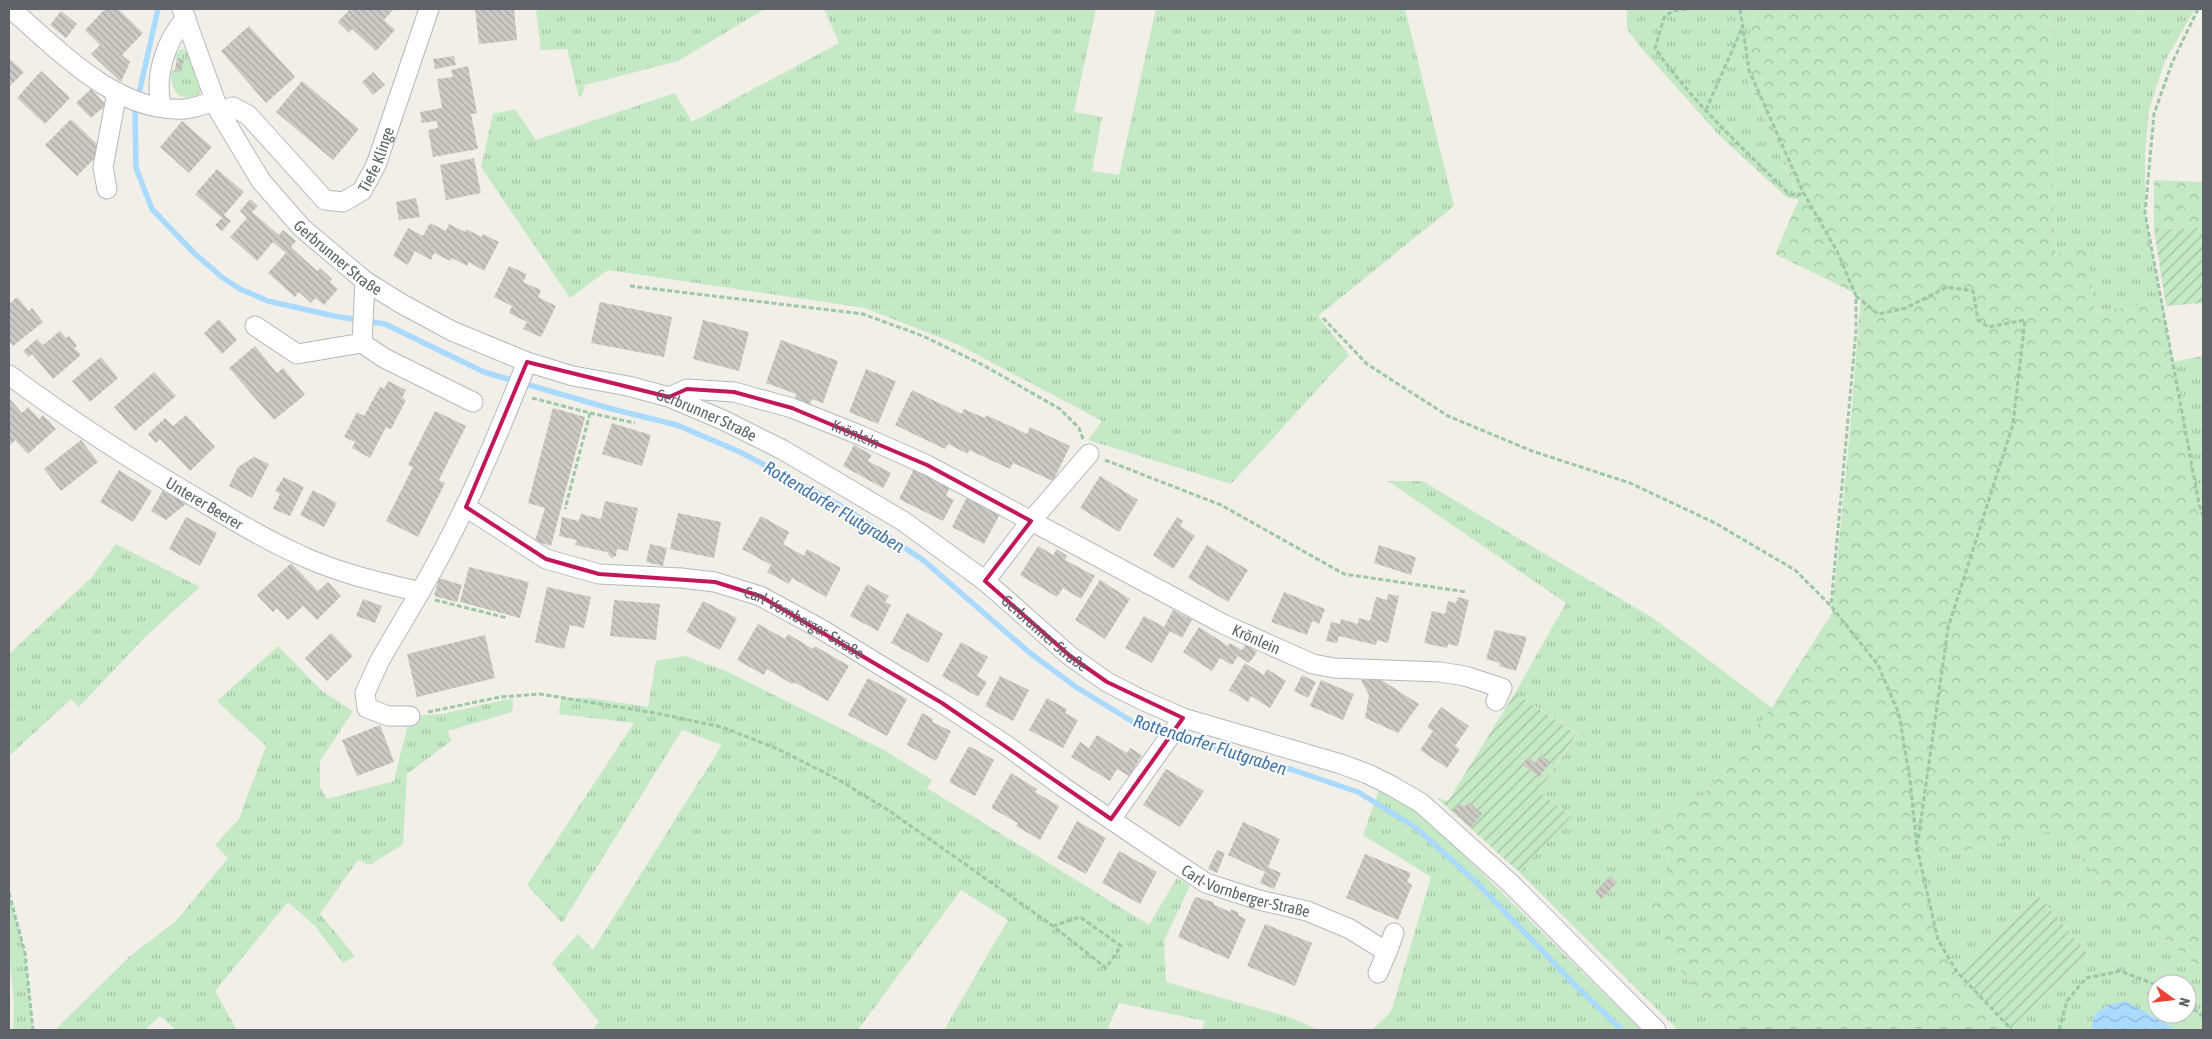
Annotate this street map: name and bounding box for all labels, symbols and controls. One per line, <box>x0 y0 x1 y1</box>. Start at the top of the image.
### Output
street label: Tiefe Klinge <box>354 125 397 195</box>
street label: Gerbrunner Straße <box>290 216 385 298</box>
street label: Gerbrunner Straße <box>654 385 760 444</box>
street label: Krönlein <box>829 416 883 452</box>
water label: Rottendorfer Flutgraben <box>760 456 909 557</box>
street label: Unterer Beerer <box>163 473 247 533</box>
street label: Carl-Vornberger-Straße <box>742 583 868 662</box>
street label: Gerbrunner Straße <box>998 591 1092 675</box>
street label: Krönlein <box>1230 620 1283 657</box>
water label: Rottendorfer Flutgraben <box>1131 710 1290 779</box>
street label: Carl-Vornberger-Straße <box>1178 861 1312 920</box>
north arrow <box>2147 974 2197 1024</box>
text: N <box>2176 996 2193 1008</box>

